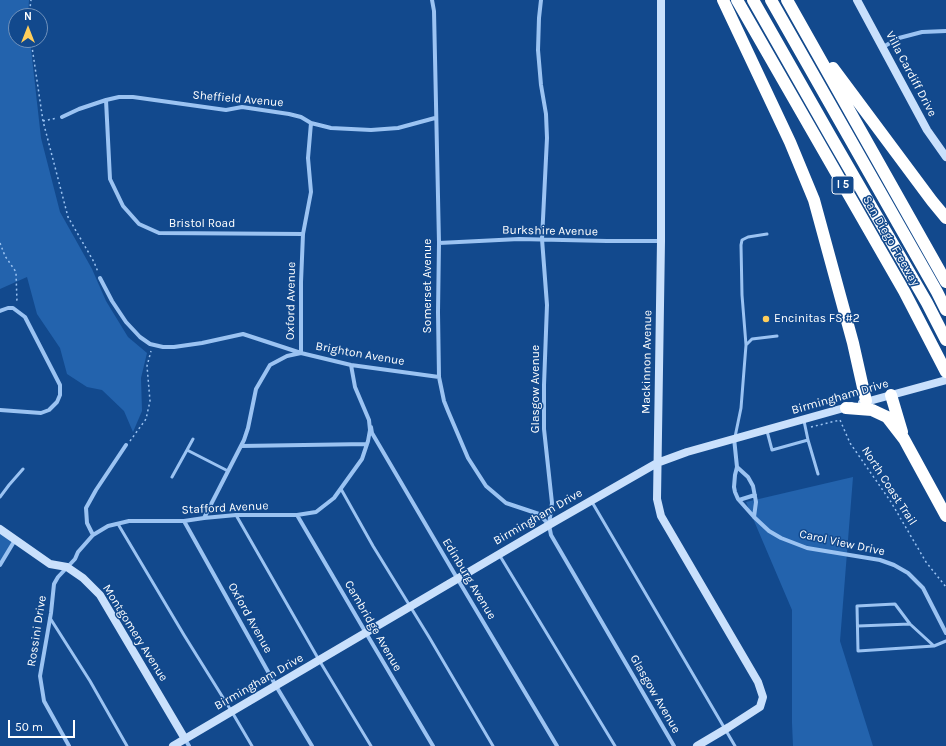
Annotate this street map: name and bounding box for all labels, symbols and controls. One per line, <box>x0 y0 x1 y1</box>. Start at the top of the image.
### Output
north arrow <box>8 8 48 48</box>
text: N <box>24 10 32 23</box>
street label: Villa Cardiff Drive <box>882 29 940 119</box>
street label: Sheffield Avenue <box>192 88 284 110</box>
road number: I 5 <box>832 176 854 194</box>
street label: San Diego Freeway <box>859 193 923 289</box>
street label: Bristol Road <box>169 217 235 231</box>
street label: Burkshire Avenue <box>502 223 598 239</box>
street label: Somerset Avenue <box>421 239 435 333</box>
street label: Oxford Avenue <box>283 262 299 340</box>
street label: Mackinnon Avenue <box>639 310 655 414</box>
place label: Encinitas FS #2 <box>774 312 860 326</box>
marker: Encinitas FS #2 <box>761 314 771 324</box>
street label: Brighton Avenue <box>314 339 406 369</box>
street label: Glasgow Avenue <box>529 345 543 433</box>
street label: Birmingham Drive <box>790 376 890 418</box>
street label: North Coast Trail <box>858 444 920 528</box>
street label: Birmingham Drive <box>491 486 585 548</box>
street label: Stafford Avenue <box>181 499 269 517</box>
street label: Carol View Drive <box>798 527 886 559</box>
street label: Edinburg Avenue <box>439 536 499 622</box>
street label: Cambridge Avenue <box>341 578 405 674</box>
street label: Oxford Avenue <box>225 580 275 656</box>
street label: Montgomery Avenue <box>99 582 171 684</box>
street label: Rossini Drive <box>24 594 50 668</box>
street label: Birmingham Drive <box>212 651 306 713</box>
street label: Glasgow Avenue <box>627 652 683 736</box>
scale bar <box>10 712 77 738</box>
text: 50 m <box>15 720 43 734</box>

